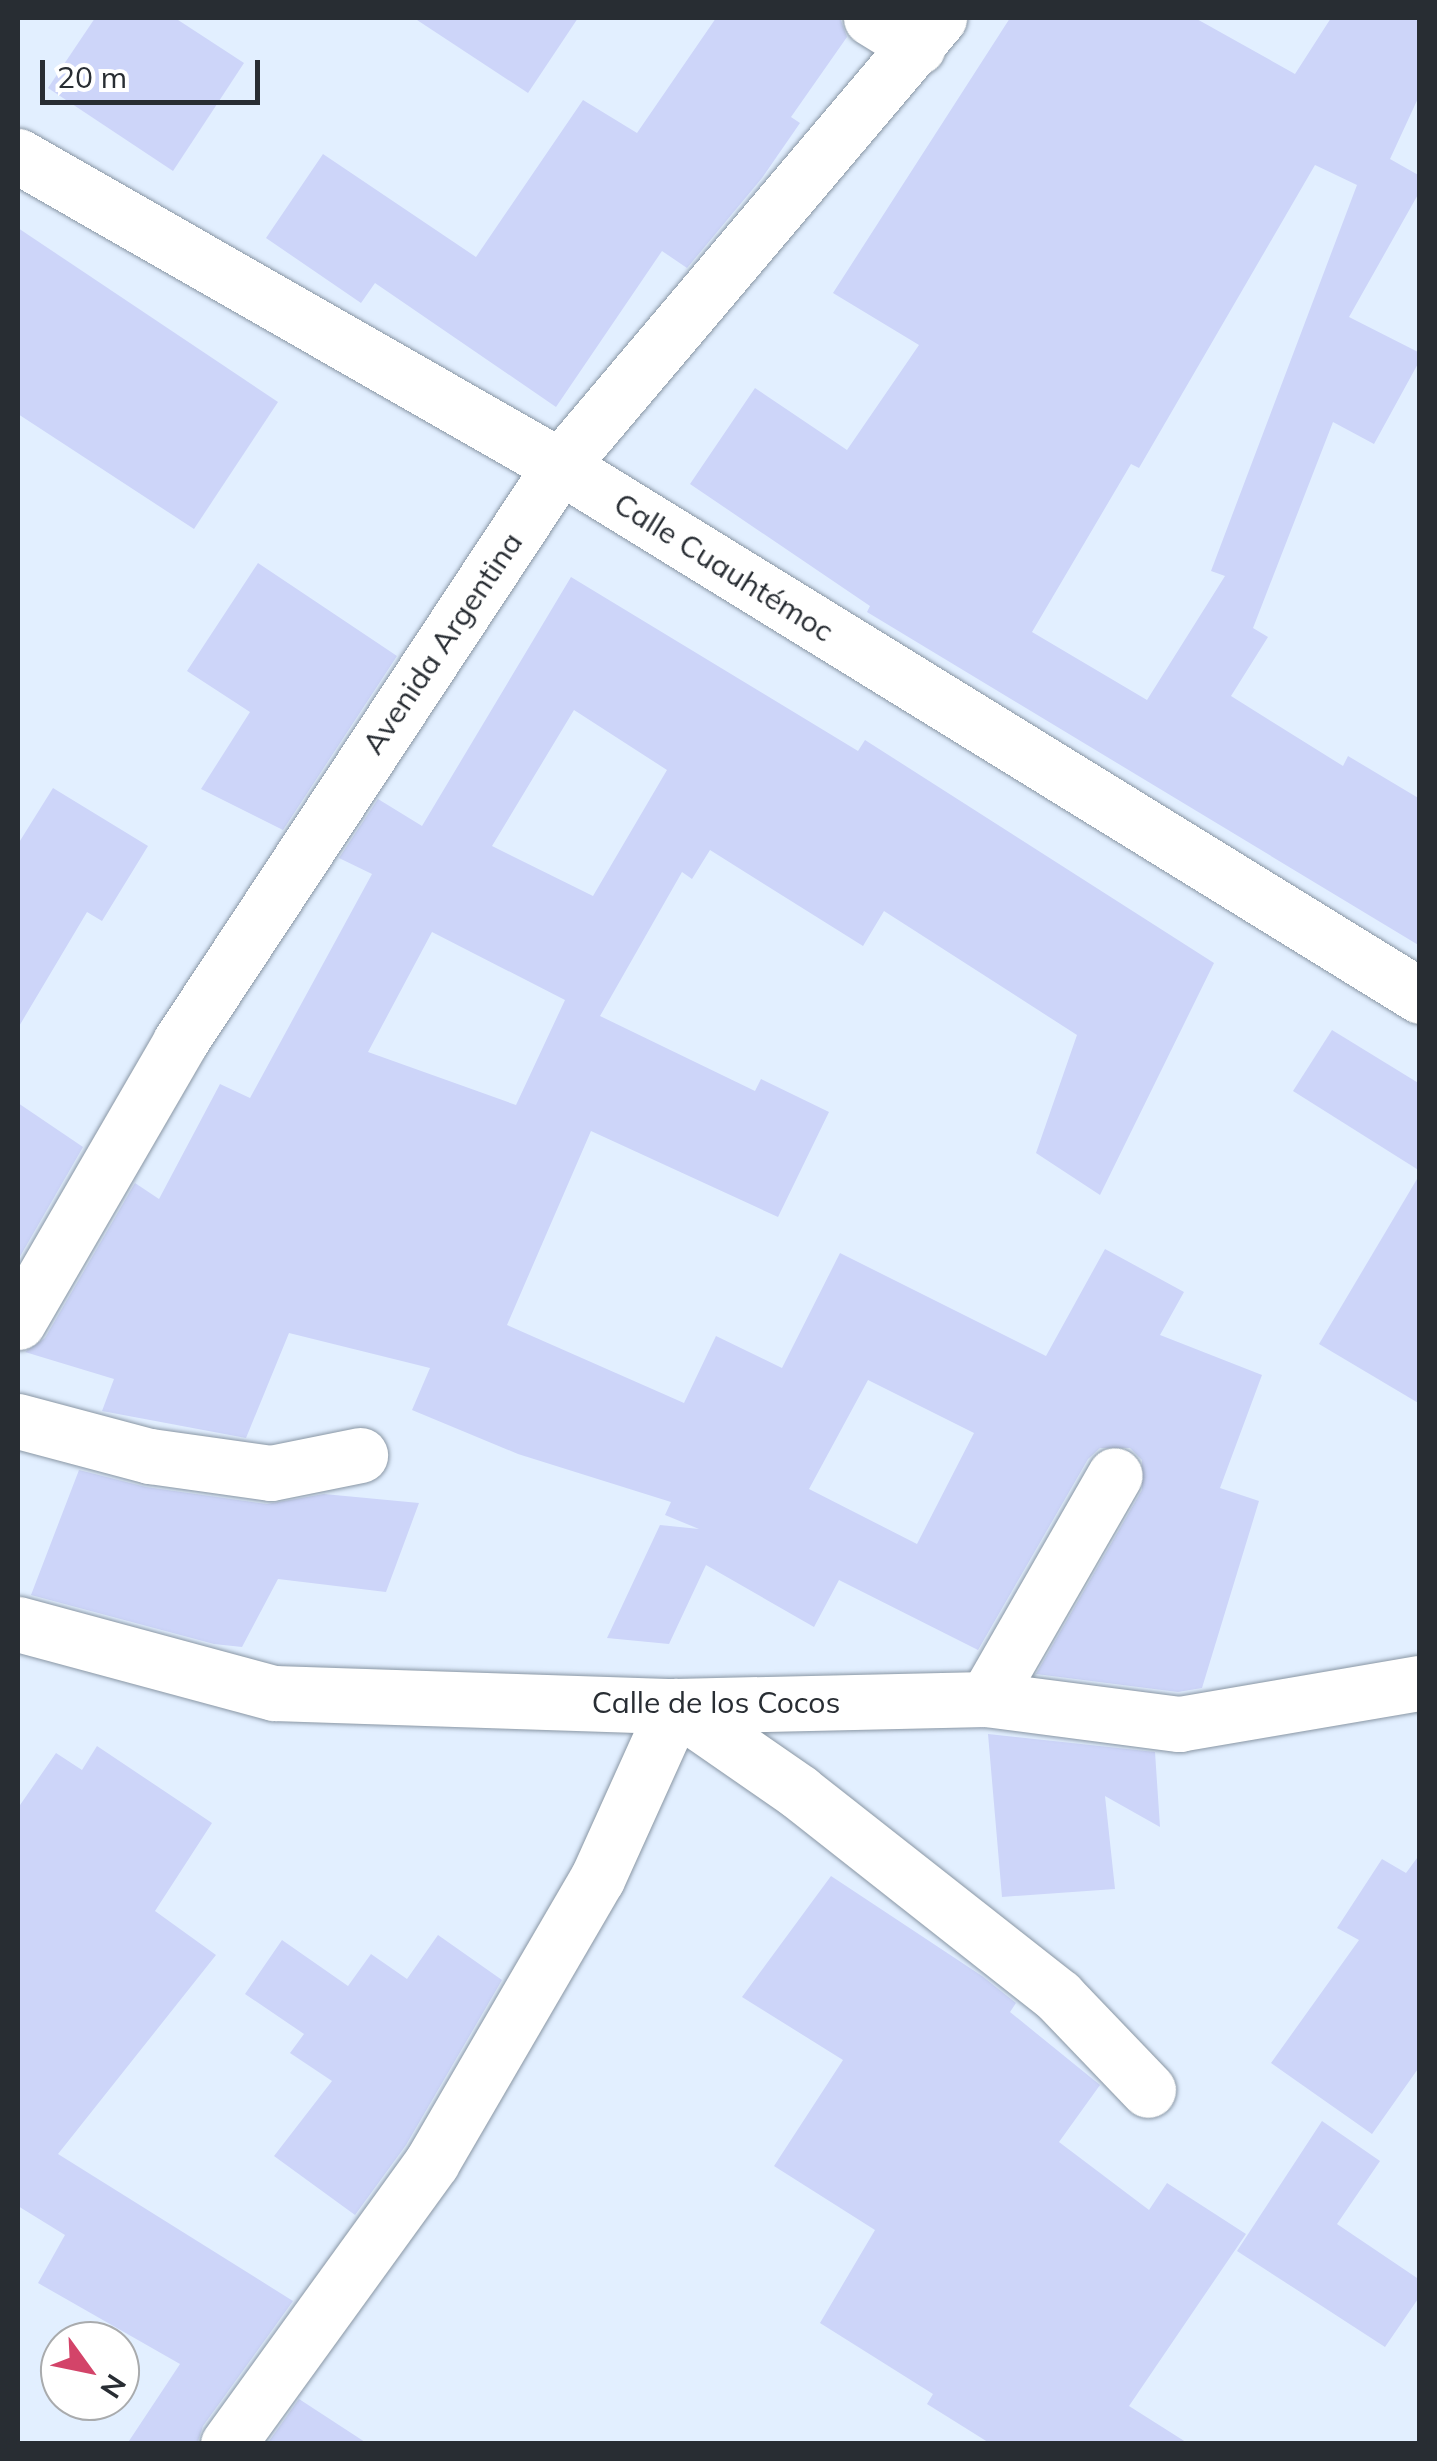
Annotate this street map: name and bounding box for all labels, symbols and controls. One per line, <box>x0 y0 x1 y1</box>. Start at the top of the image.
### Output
scale bar <box>45 40 265 102</box>
text: 20 m <box>57 58 127 96</box>
street label: Calle Cuauhtémoc <box>608 485 840 649</box>
street label: Avenida Argentina <box>354 525 530 761</box>
street label: Calle de los Cocos <box>592 1684 840 1720</box>
north arrow <box>40 2321 140 2421</box>
text: N <box>93 2368 134 2405</box>

